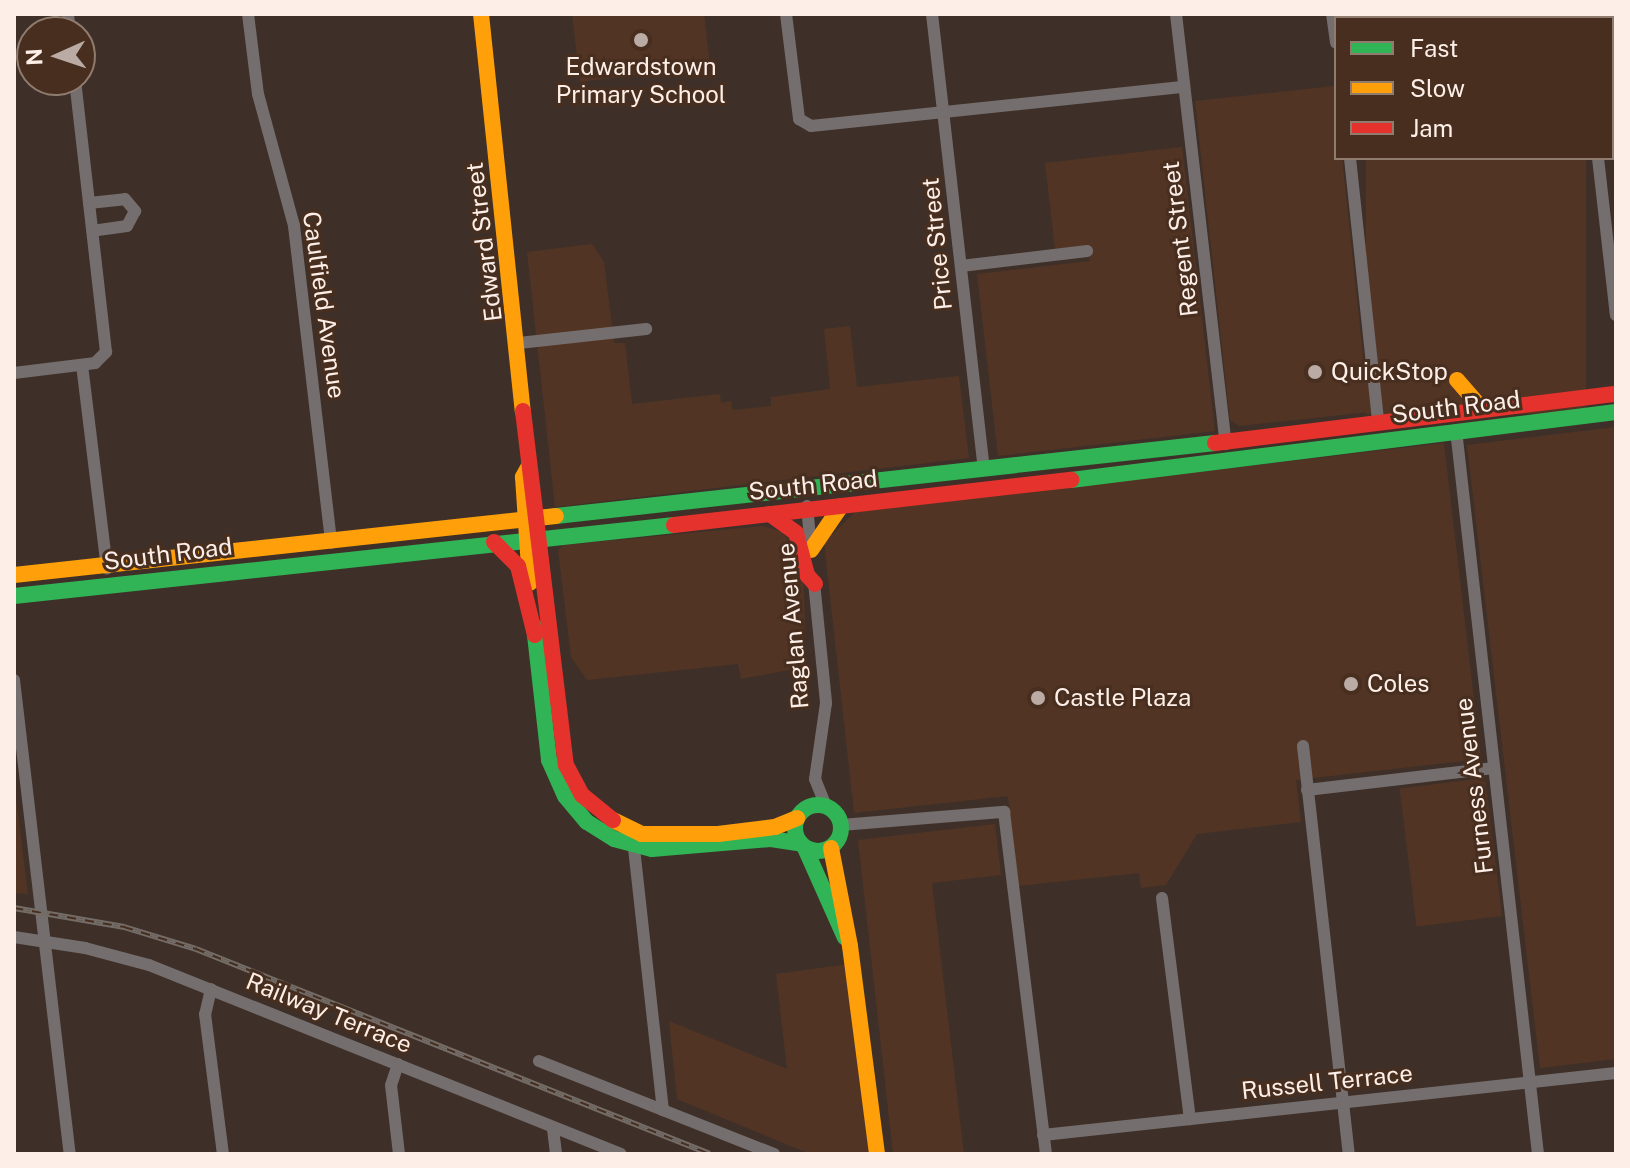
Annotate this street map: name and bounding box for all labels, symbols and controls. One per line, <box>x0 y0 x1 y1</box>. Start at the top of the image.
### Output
north arrow <box>16 16 96 96</box>
legend <box>1334 16 1614 160</box>
marker: Edwardstown Primary School <box>632 31 650 49</box>
text: Fast <box>1410 34 1458 62</box>
text: N <box>21 48 47 66</box>
place label: Edwardstown Primary School <box>556 53 726 109</box>
text: Slow <box>1410 74 1465 102</box>
text: Jam <box>1410 114 1453 142</box>
street label: Regent Street <box>1156 160 1204 318</box>
street label: Edward Street <box>460 161 508 323</box>
street label: Price Street <box>916 176 958 312</box>
street label: Caulfield Avenue <box>297 210 351 400</box>
place label: QuickStop <box>1331 358 1448 386</box>
marker: QuickStop <box>1306 363 1324 381</box>
street label: South Road <box>1390 385 1522 429</box>
street label: South Road <box>747 464 879 506</box>
street label: South Road <box>102 532 234 576</box>
street label: Raglan Avenue <box>771 542 815 710</box>
place label: Coles <box>1367 670 1429 698</box>
marker: Coles <box>1342 675 1360 693</box>
place label: Castle Plaza <box>1054 684 1191 712</box>
marker: Castle Plaza <box>1029 689 1047 707</box>
street label: Furness Avenue <box>1449 696 1499 876</box>
street label: Railway Terrace <box>242 967 416 1059</box>
street label: Russell Terrace <box>1240 1059 1414 1105</box>

